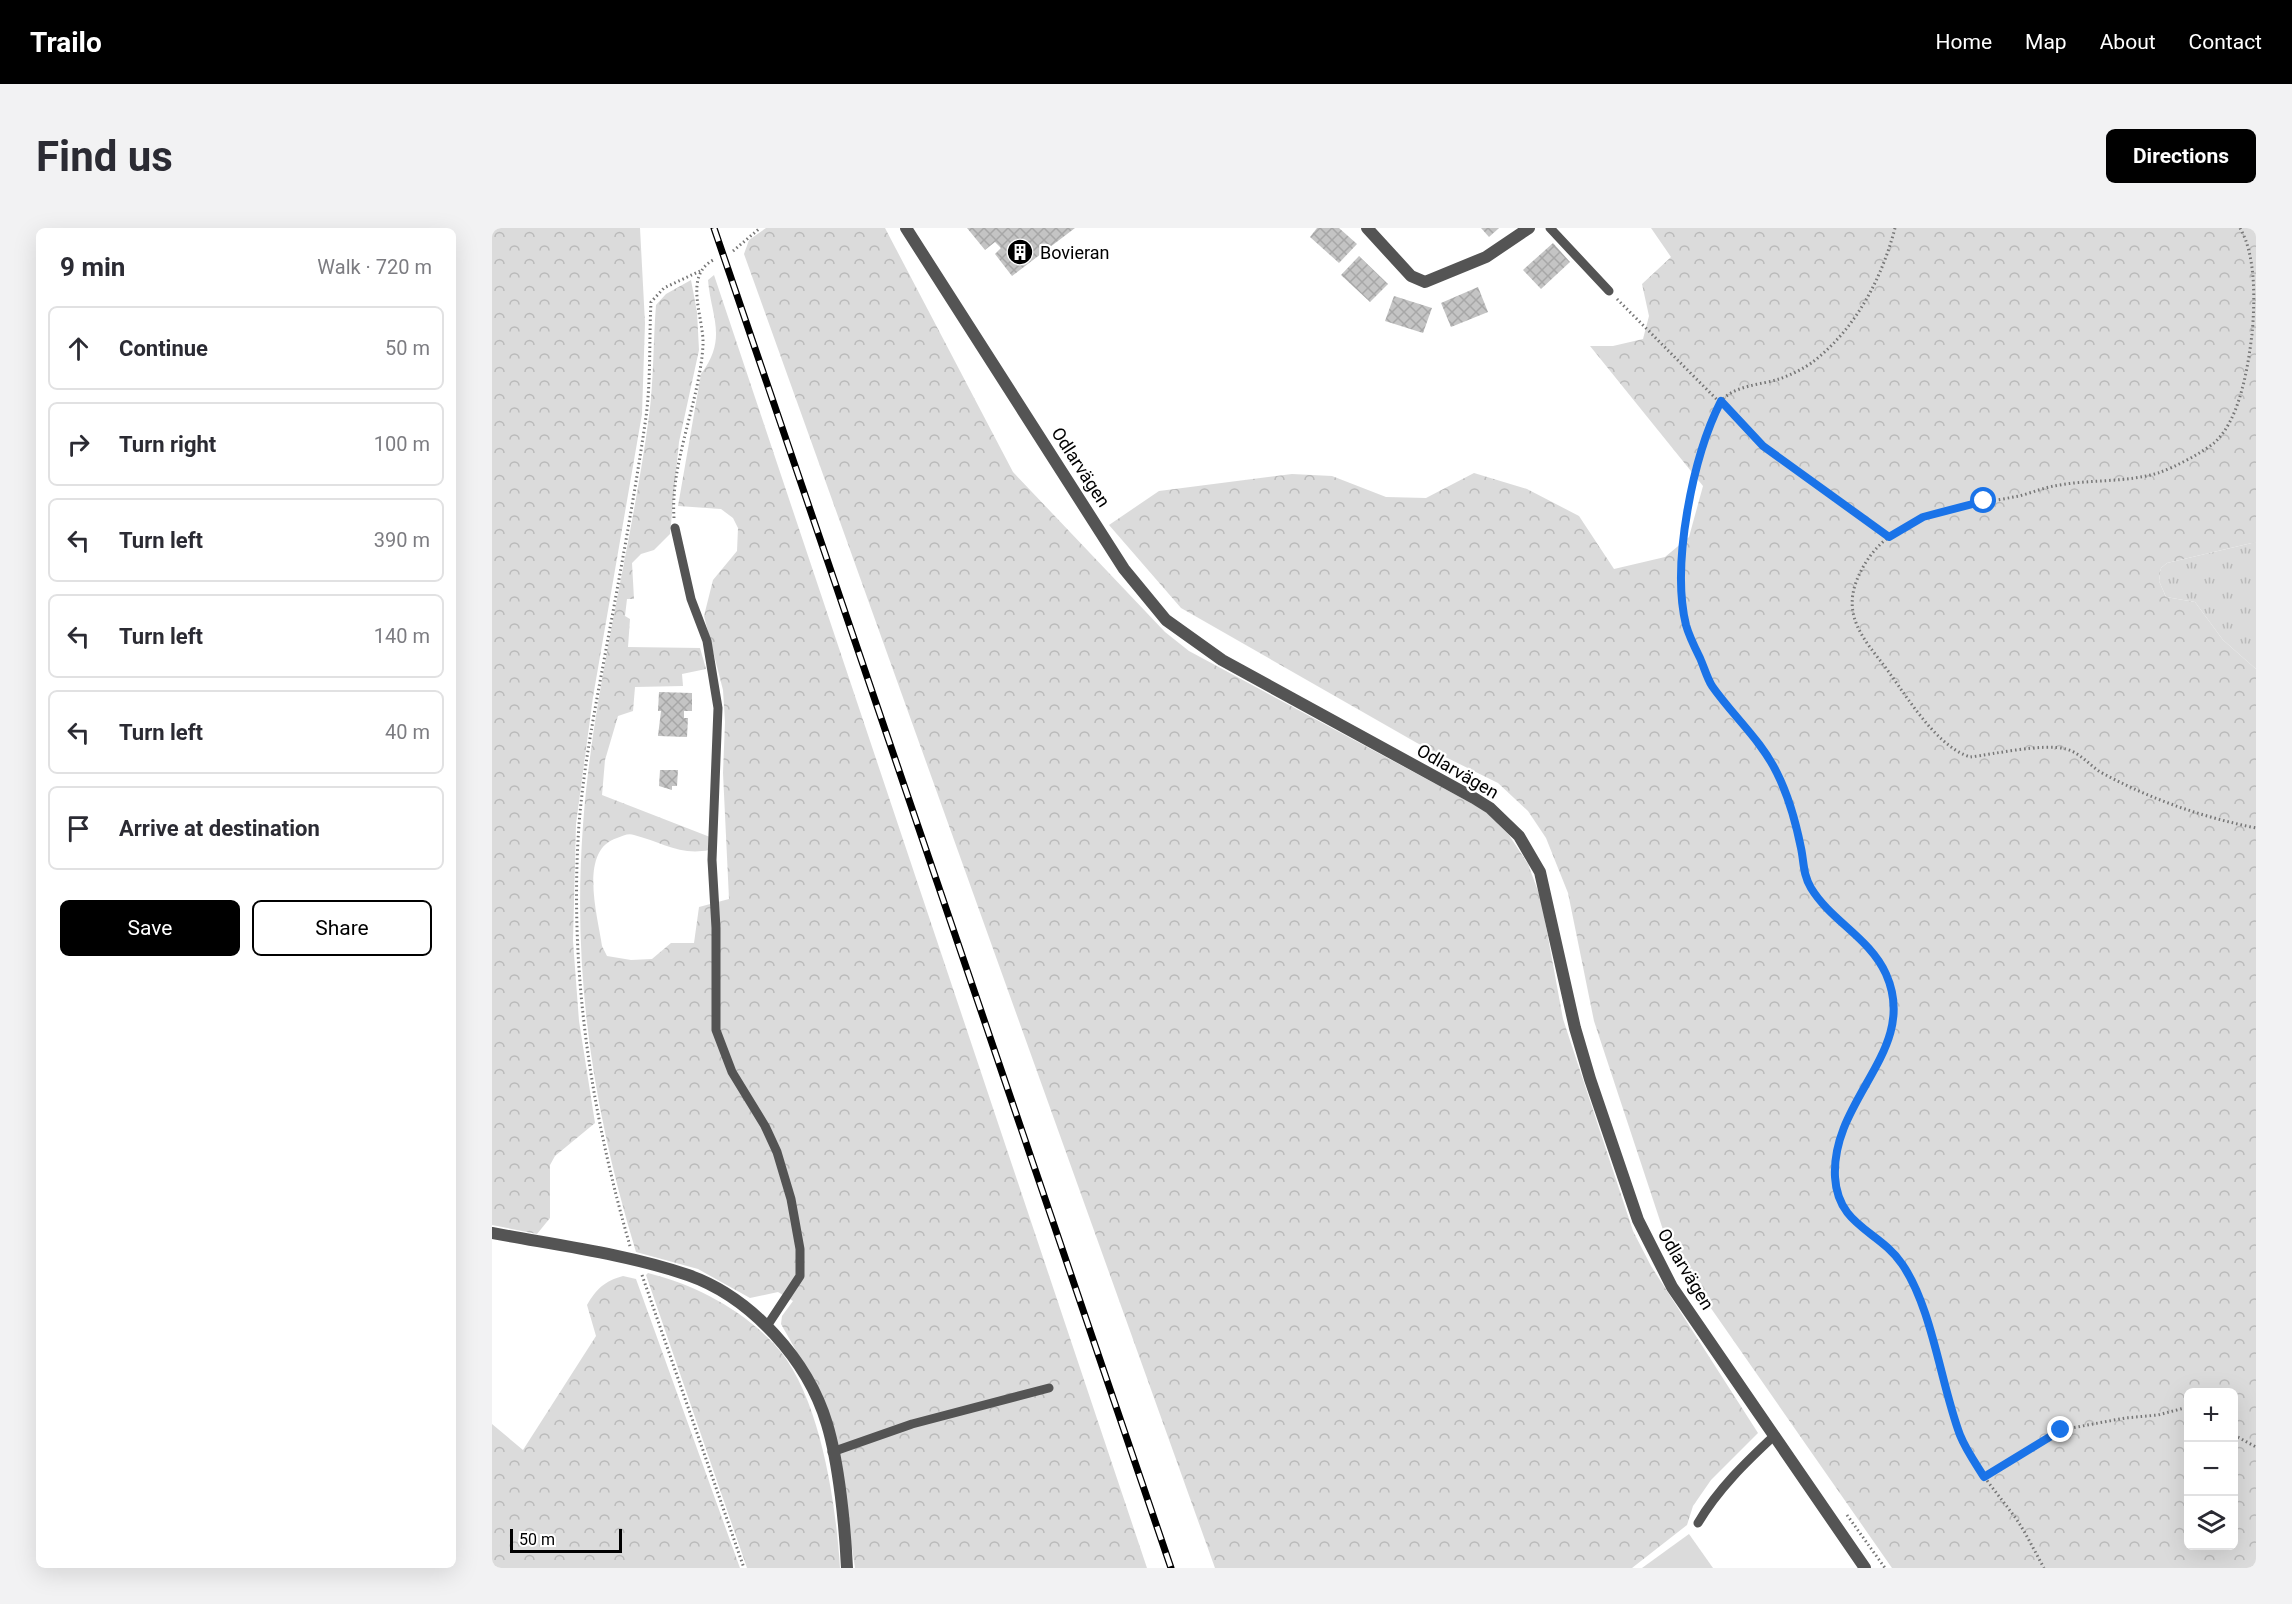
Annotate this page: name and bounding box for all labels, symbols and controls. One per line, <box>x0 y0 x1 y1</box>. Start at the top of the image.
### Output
text: Trailo <box>30 26 102 59</box>
text: Home <box>1936 30 1992 54</box>
text: Map <box>2025 30 2067 54</box>
text: About <box>2100 30 2156 54</box>
text: Contact <box>2189 30 2262 54</box>
button: Directions <box>2106 129 2256 183</box>
text: Find us <box>36 132 173 181</box>
building icon: Bovieran <box>1005 237 1035 267</box>
place label: Bovieran <box>1040 242 1109 263</box>
text: 9 min <box>60 252 125 282</box>
text: Walk · 720 m <box>317 255 432 279</box>
icon: ahead <box>62 332 95 365</box>
text: Continue <box>119 336 208 361</box>
text: 50 m <box>385 336 430 360</box>
street label: Odlarvägen <box>1047 423 1115 511</box>
icon: right <box>62 428 95 461</box>
text: Turn right <box>119 432 216 457</box>
text: 100 m <box>374 432 430 456</box>
route start <box>1970 487 1996 513</box>
icon: left <box>62 524 95 557</box>
text: Turn left <box>119 528 203 553</box>
text: 390 m <box>374 528 430 552</box>
icon: left <box>62 620 95 653</box>
text: Turn left <box>119 624 203 649</box>
text: 140 m <box>374 624 430 648</box>
icon: left <box>62 716 95 749</box>
text: Turn left <box>119 720 203 745</box>
text: 40 m <box>385 720 430 744</box>
street label: Odlarvägen <box>1413 739 1503 803</box>
icon: arrive <box>62 812 95 845</box>
text: Arrive at destination <box>119 816 320 841</box>
button: Save <box>60 900 240 956</box>
button: Share <box>252 900 432 956</box>
street label: Odlarvägen <box>1654 1225 1718 1313</box>
map controls <box>2184 1388 2238 1550</box>
button: + <box>2184 1388 2238 1442</box>
route end <box>2047 1416 2073 1442</box>
button: − <box>2184 1442 2238 1496</box>
button: layers <box>2184 1496 2238 1550</box>
scale bar <box>510 1526 622 1554</box>
text: 50 m <box>519 1530 555 1549</box>

